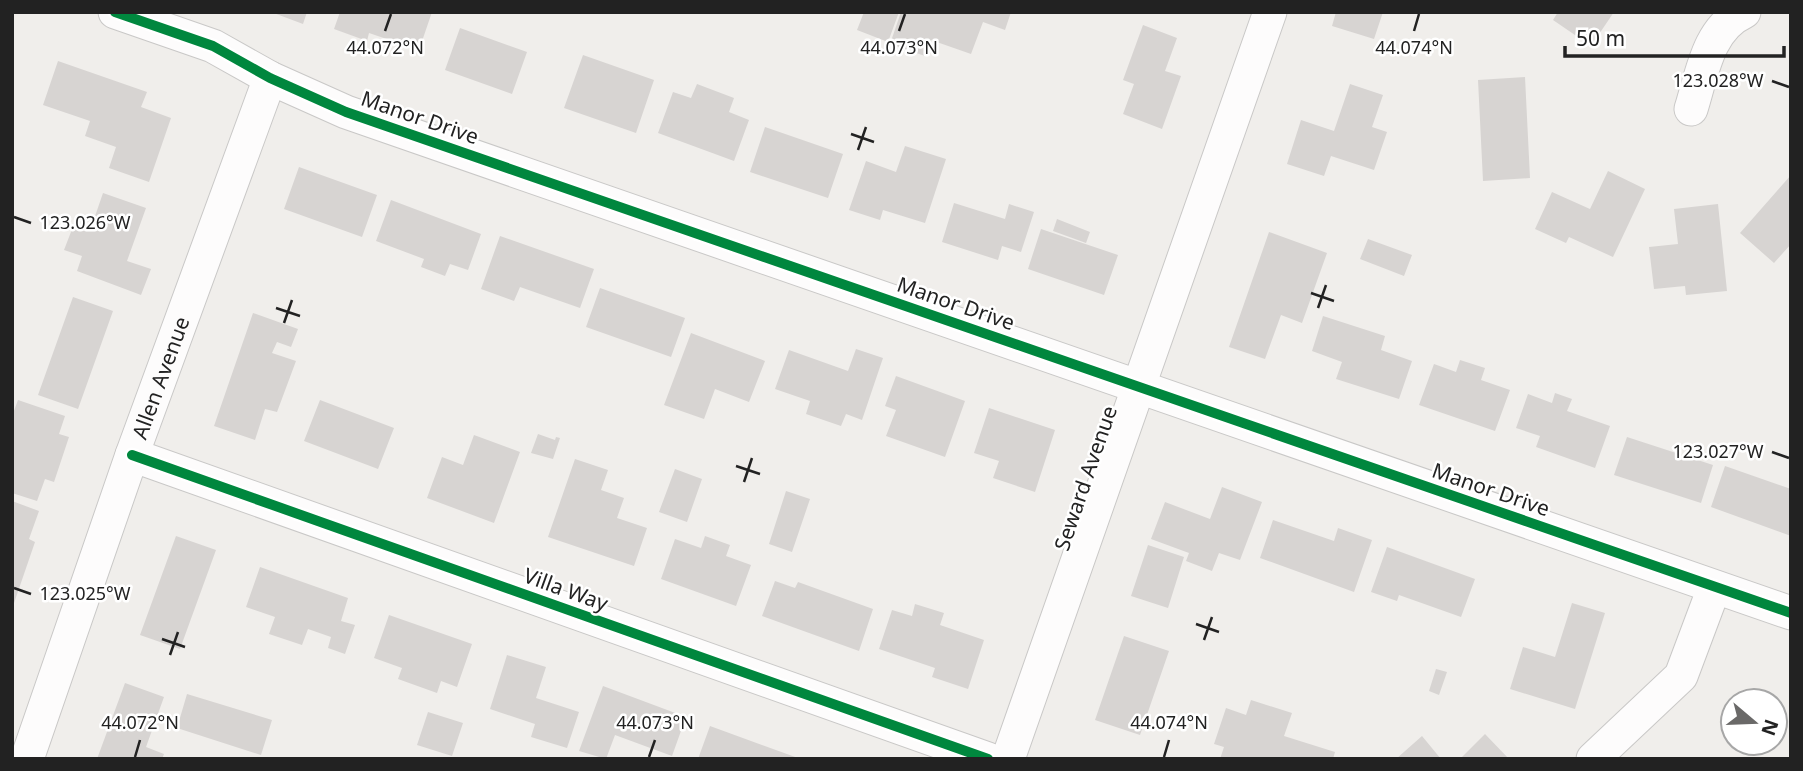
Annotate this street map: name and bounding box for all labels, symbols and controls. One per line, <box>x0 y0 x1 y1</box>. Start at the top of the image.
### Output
scale bar <box>1565 14 1784 58</box>
text: 50 m <box>1576 24 1625 52</box>
text: 44.072°N <box>346 35 424 59</box>
text: 44.073°N <box>860 35 938 59</box>
text: 44.074°N <box>1375 35 1453 59</box>
text: 123.028°W <box>1672 68 1764 92</box>
street label: Manor Drive <box>357 84 483 150</box>
text: 123.026°W <box>39 210 131 234</box>
street label: Manor Drive <box>893 270 1019 336</box>
street label: Allen Avenue <box>125 313 196 443</box>
street label: Seward Avenue <box>1047 402 1123 554</box>
text: 123.027°W <box>1672 439 1764 463</box>
street label: Manor Drive <box>1428 456 1554 522</box>
street label: Villa Way <box>520 561 612 617</box>
text: 123.025°W <box>39 581 131 605</box>
north arrow <box>1719 687 1789 757</box>
text: 44.072°N <box>101 710 179 734</box>
text: 44.073°N <box>616 710 694 734</box>
text: 44.074°N <box>1130 710 1208 734</box>
text: N <box>1755 716 1785 739</box>

